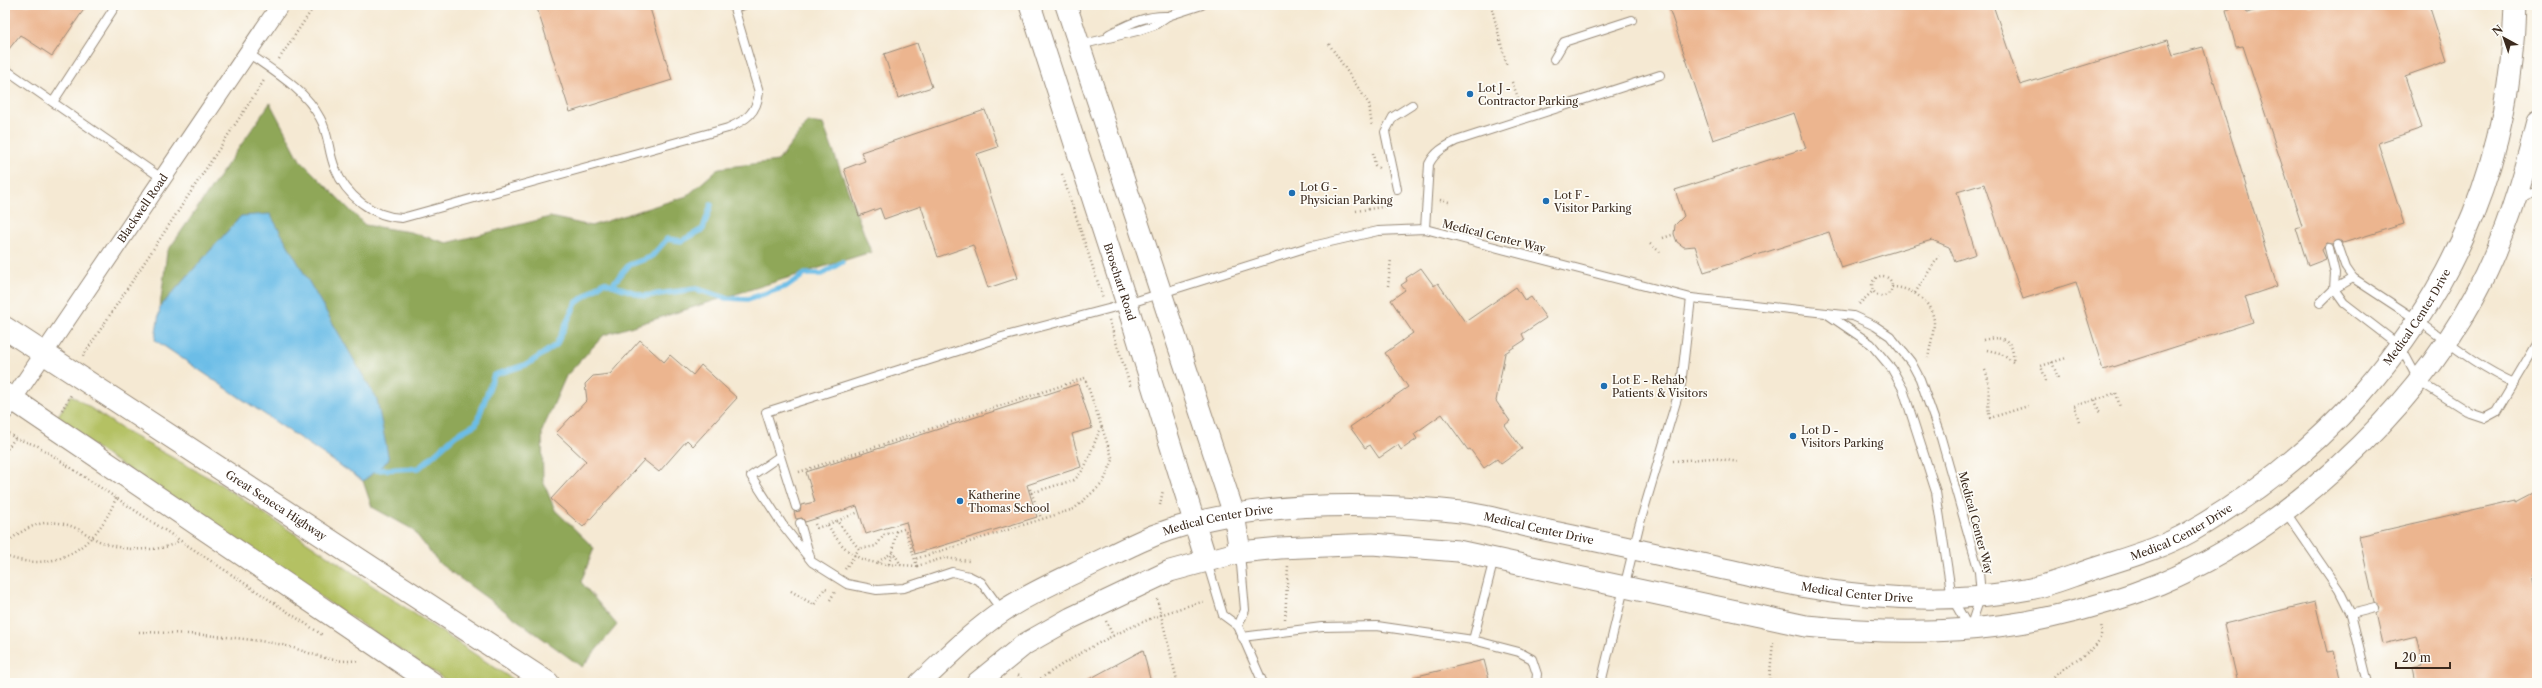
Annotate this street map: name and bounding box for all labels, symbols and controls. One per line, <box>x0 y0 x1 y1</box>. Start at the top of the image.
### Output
north arrow <box>2484 18 2524 58</box>
text: N <box>2489 22 2506 39</box>
place label: Lot J - Contractor Parking <box>1478 81 1578 108</box>
marker: Lot J - Contractor Parking <box>1465 89 1475 99</box>
street label: Blackwell Road <box>114 171 171 245</box>
place label: Lot G - Physician Parking <box>1300 180 1393 207</box>
marker: Lot G - Physician Parking <box>1287 188 1297 198</box>
place label: Lot F - Visitor Parking <box>1553 188 1632 215</box>
marker: Lot F - Visitor Parking <box>1541 196 1551 206</box>
street label: Medical Center Way <box>1441 216 1548 256</box>
street label: Broschart Road <box>1101 241 1139 323</box>
street label: Medical Center Drive <box>2380 266 2453 368</box>
place label: Lot E - Rehab Patients & Visitors <box>1612 373 1708 400</box>
marker: Lot E - Rehab Patients & Visitors <box>1599 381 1609 391</box>
place label: Lot D - Visitors Parking <box>1800 423 1884 450</box>
marker: Lot D - Visitors Parking <box>1788 431 1798 441</box>
street label: Great Seneca Highway <box>223 467 330 544</box>
street label: Medical Center Way <box>1956 470 1997 577</box>
place label: Katherine Thomas School <box>968 488 1050 515</box>
marker: Katherine Thomas School <box>955 496 965 506</box>
street label: Medical Center Drive <box>2129 501 2235 563</box>
street label: Medical Center Drive <box>1161 502 1274 539</box>
street label: Medical Center Drive <box>1482 509 1595 547</box>
street label: Medical Center Drive <box>1800 579 1913 605</box>
scale bar <box>2396 644 2450 670</box>
text: 20 m <box>2402 650 2431 665</box>

